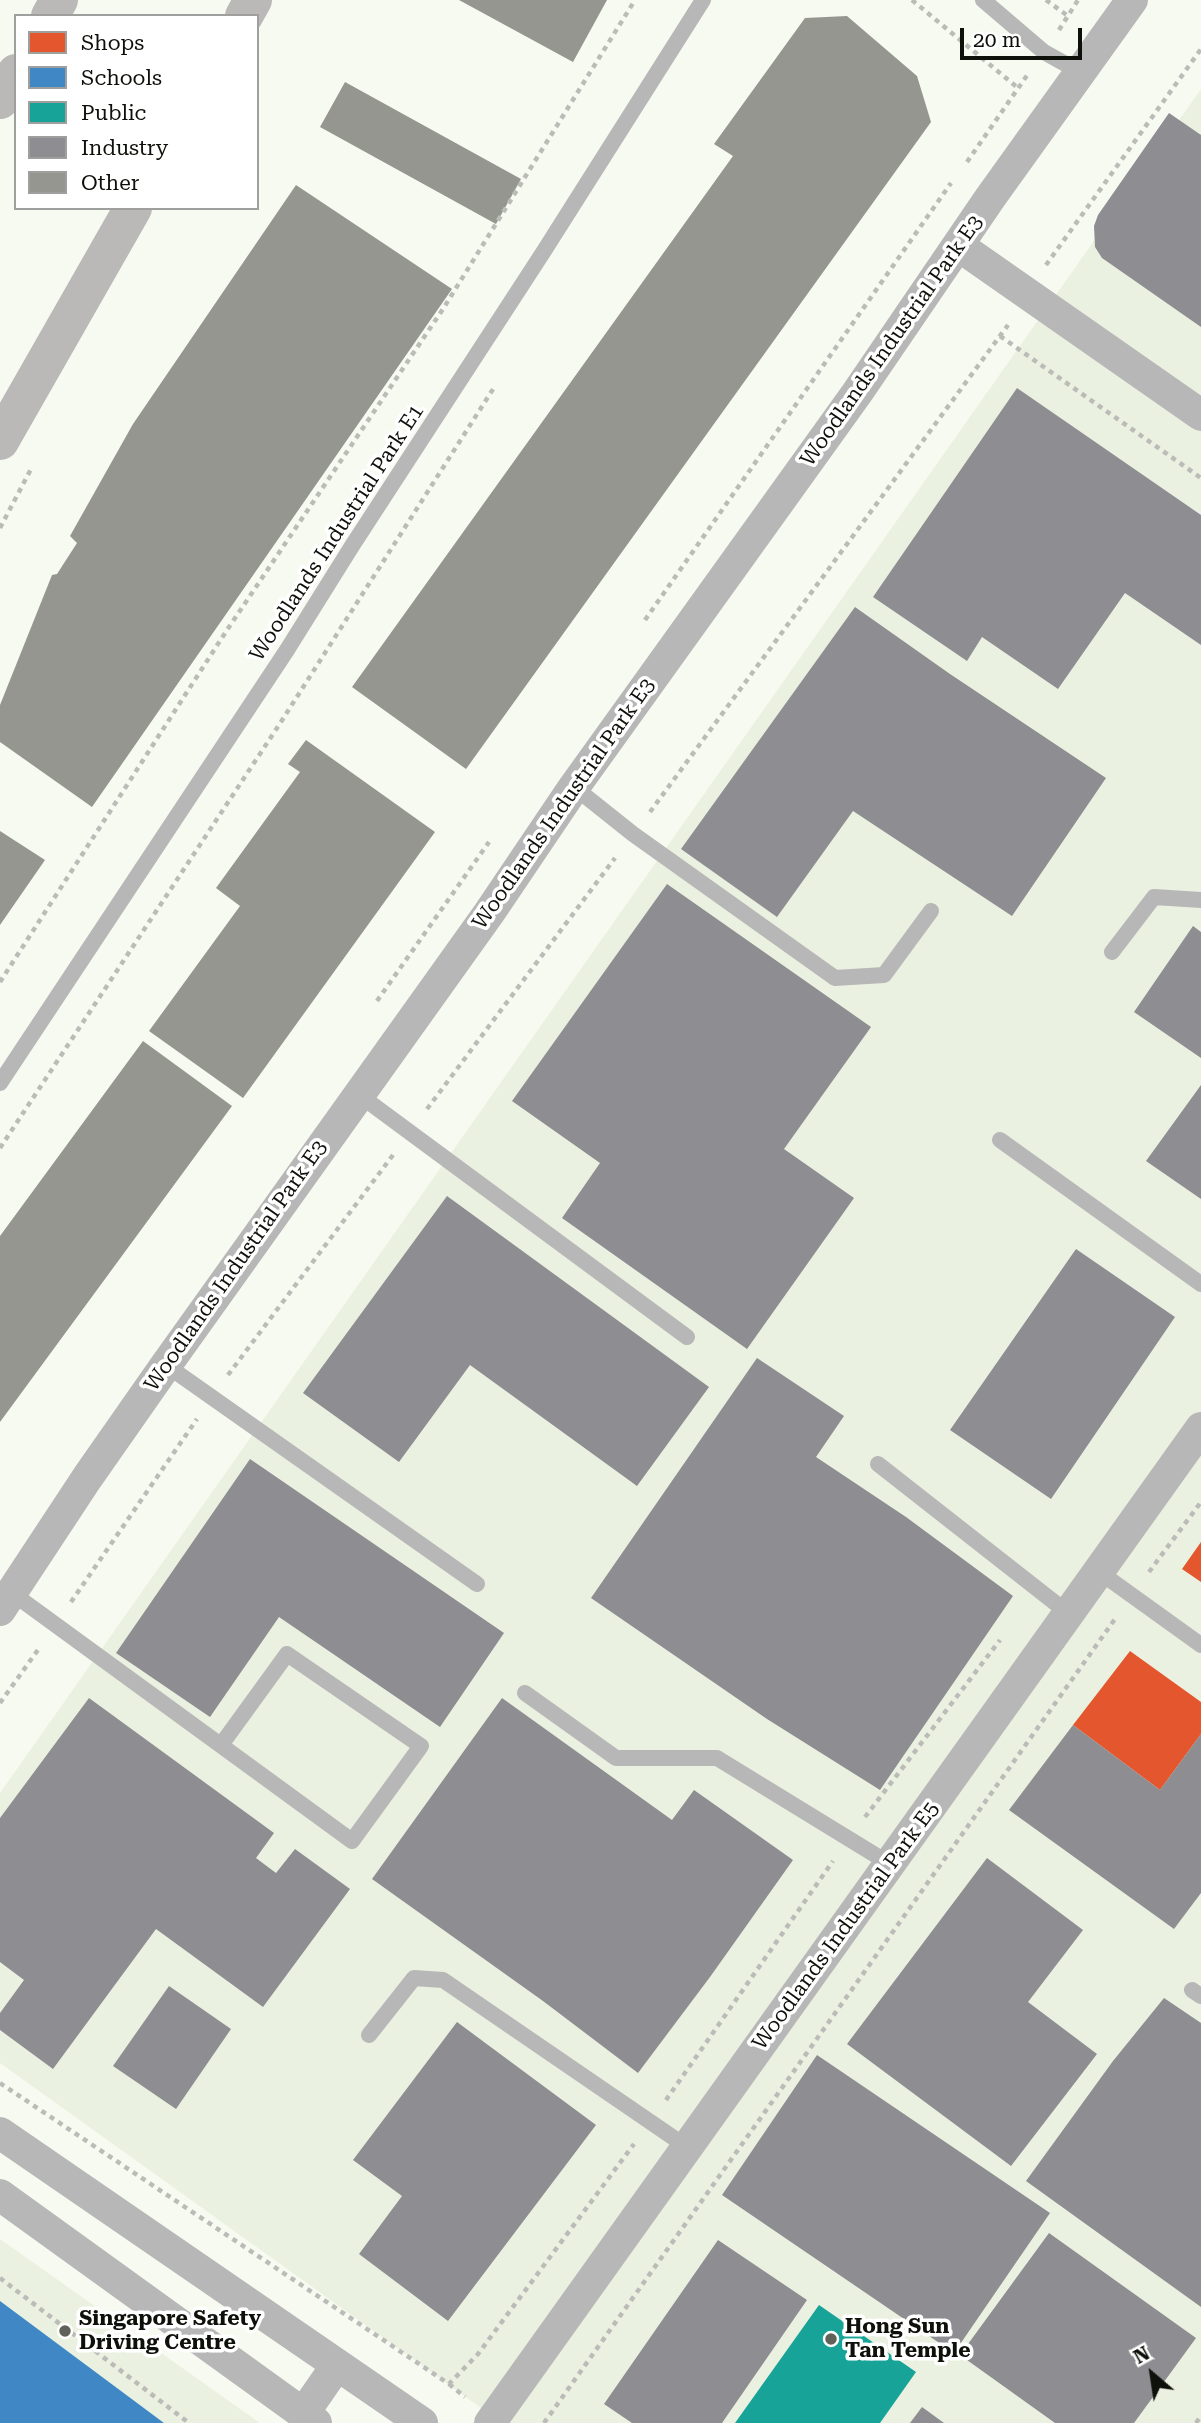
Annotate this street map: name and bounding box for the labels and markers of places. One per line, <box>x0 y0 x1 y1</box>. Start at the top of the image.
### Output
place label: Singapore Safety Driving Centre <box>79 2306 261 2356</box>
place label: Hong Sun Tan Temple <box>845 2314 971 2364</box>
marker: Singapore Safety Driving Centre <box>57 2323 73 2339</box>
marker: Hong Sun Tan Temple <box>823 2331 839 2347</box>

